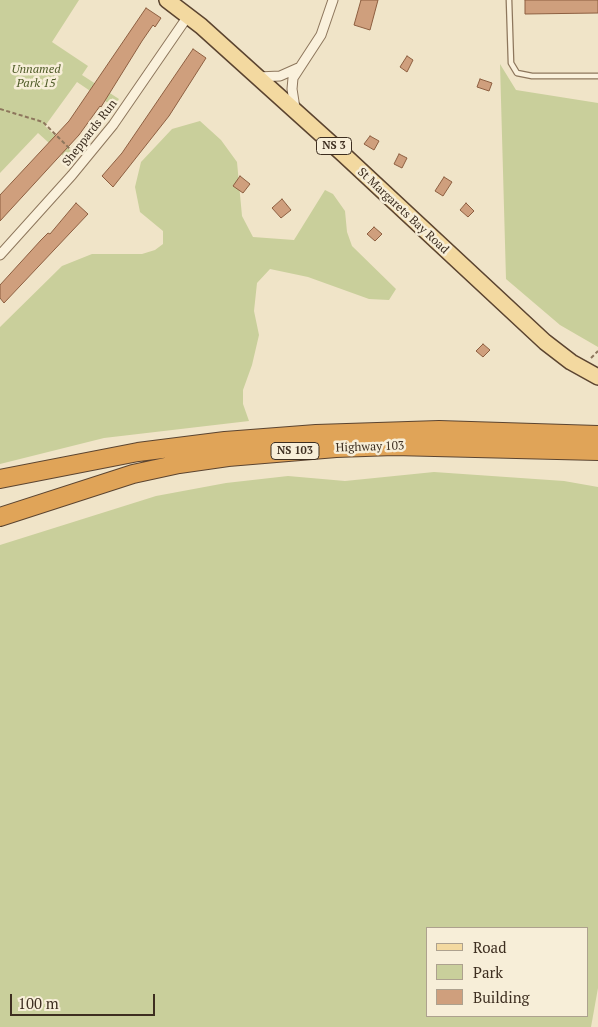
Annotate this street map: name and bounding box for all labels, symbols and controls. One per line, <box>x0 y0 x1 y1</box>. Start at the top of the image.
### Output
park label: Unnamed Park 15 <box>11 63 61 91</box>
street label: Sheppards Run <box>60 97 120 169</box>
road number: NS 3 <box>316 138 352 154</box>
street label: St Margarets Bay Road <box>354 165 452 257</box>
street label: Highway 103 <box>335 439 405 455</box>
road number: NS 103 <box>271 442 319 460</box>
legend <box>426 927 588 1017</box>
text: Road <box>473 937 506 957</box>
text: Park <box>473 962 503 982</box>
scale bar <box>12 984 158 1016</box>
text: Building <box>473 987 530 1007</box>
text: 100 m <box>18 993 59 1013</box>

